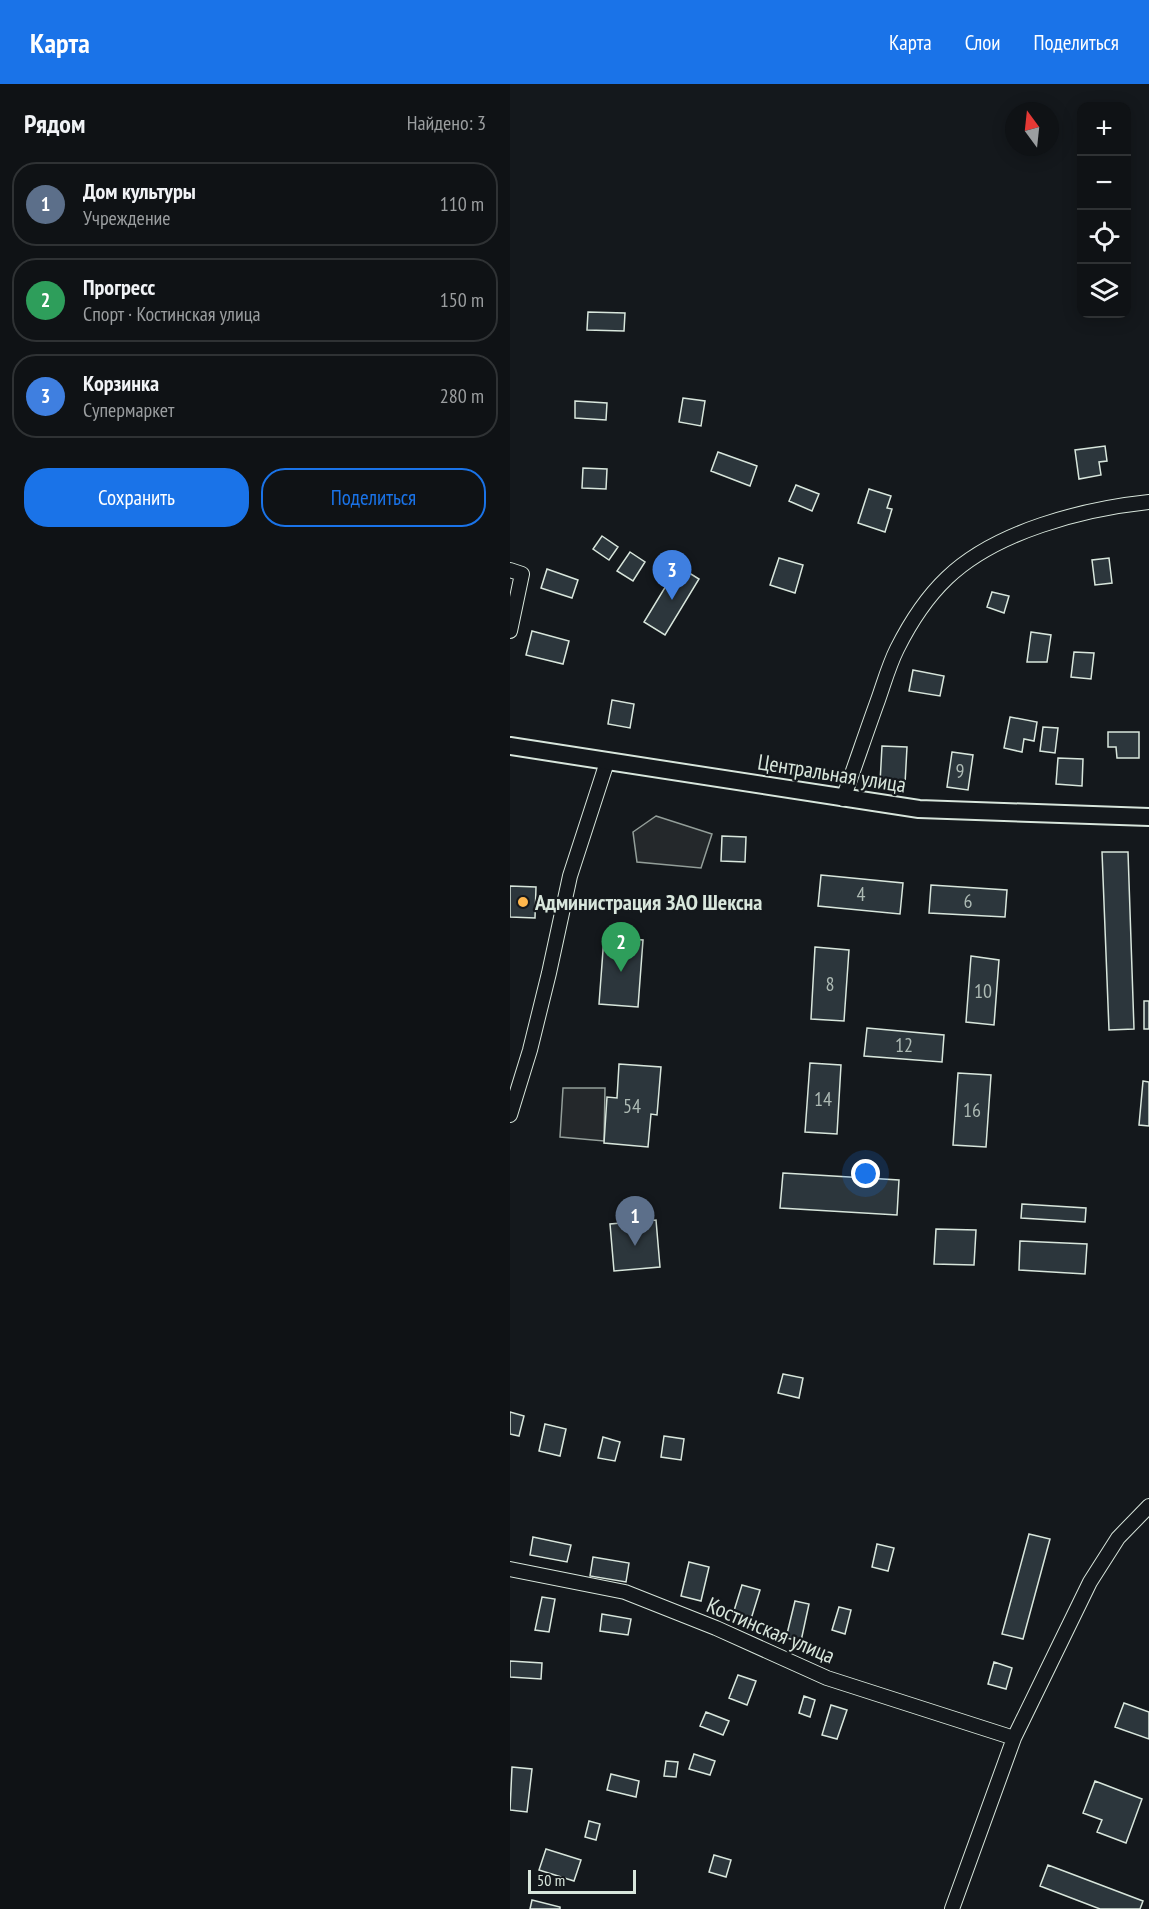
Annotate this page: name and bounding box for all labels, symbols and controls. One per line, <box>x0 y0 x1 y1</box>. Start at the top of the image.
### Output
text: Карта <box>30 24 90 61</box>
text: Карта <box>889 29 932 56</box>
text: Слои <box>965 29 1000 56</box>
text: Поделиться <box>1033 29 1119 56</box>
north arrow <box>1005 102 1059 156</box>
map controls <box>1077 102 1131 318</box>
button: + <box>1077 102 1131 156</box>
text: Рядом <box>24 107 85 140</box>
text: Найдено: 3 <box>407 110 486 136</box>
button: − <box>1077 156 1131 210</box>
text: Дом культуры <box>83 177 196 205</box>
text: 1 <box>41 191 50 217</box>
text: 110 m <box>440 191 484 217</box>
text: Учреждение <box>83 205 171 231</box>
button: locate <box>1077 210 1131 264</box>
button: layers <box>1077 264 1131 318</box>
text: Прогресс <box>83 273 155 301</box>
text: 2 <box>41 287 50 313</box>
text: 150 m <box>440 287 484 313</box>
text: Спорт · Костинская улица <box>83 301 261 327</box>
text: Корзинка <box>83 369 159 397</box>
text: 3 <box>41 383 50 409</box>
text: 280 m <box>440 383 484 409</box>
text: Супермаркет <box>83 397 174 423</box>
button: Сохранить <box>24 468 249 527</box>
button: Поделиться <box>261 468 486 527</box>
pin: 3 <box>652 550 692 600</box>
street label: Центральная улица <box>756 747 908 799</box>
house number: 9 <box>956 758 965 784</box>
house number: 4 <box>857 881 866 907</box>
place label: Администрация ЗАО Шексна <box>534 888 762 916</box>
house number: 6 <box>964 888 973 914</box>
marker: Администрация ЗАО Шексна <box>516 895 530 909</box>
pin: 2 <box>602 922 640 972</box>
house number: 8 <box>826 971 835 997</box>
house number: 10 <box>974 978 992 1004</box>
house number: 12 <box>895 1032 913 1058</box>
house number: 14 <box>814 1086 832 1112</box>
house number: 54 <box>623 1093 641 1119</box>
house number: 16 <box>963 1097 981 1123</box>
your location <box>851 1159 880 1188</box>
pin: 1 <box>616 1196 654 1246</box>
street label: Костинская улица <box>703 1590 839 1670</box>
scale bar <box>528 1867 636 1894</box>
text: 50 m <box>537 1870 565 1890</box>

